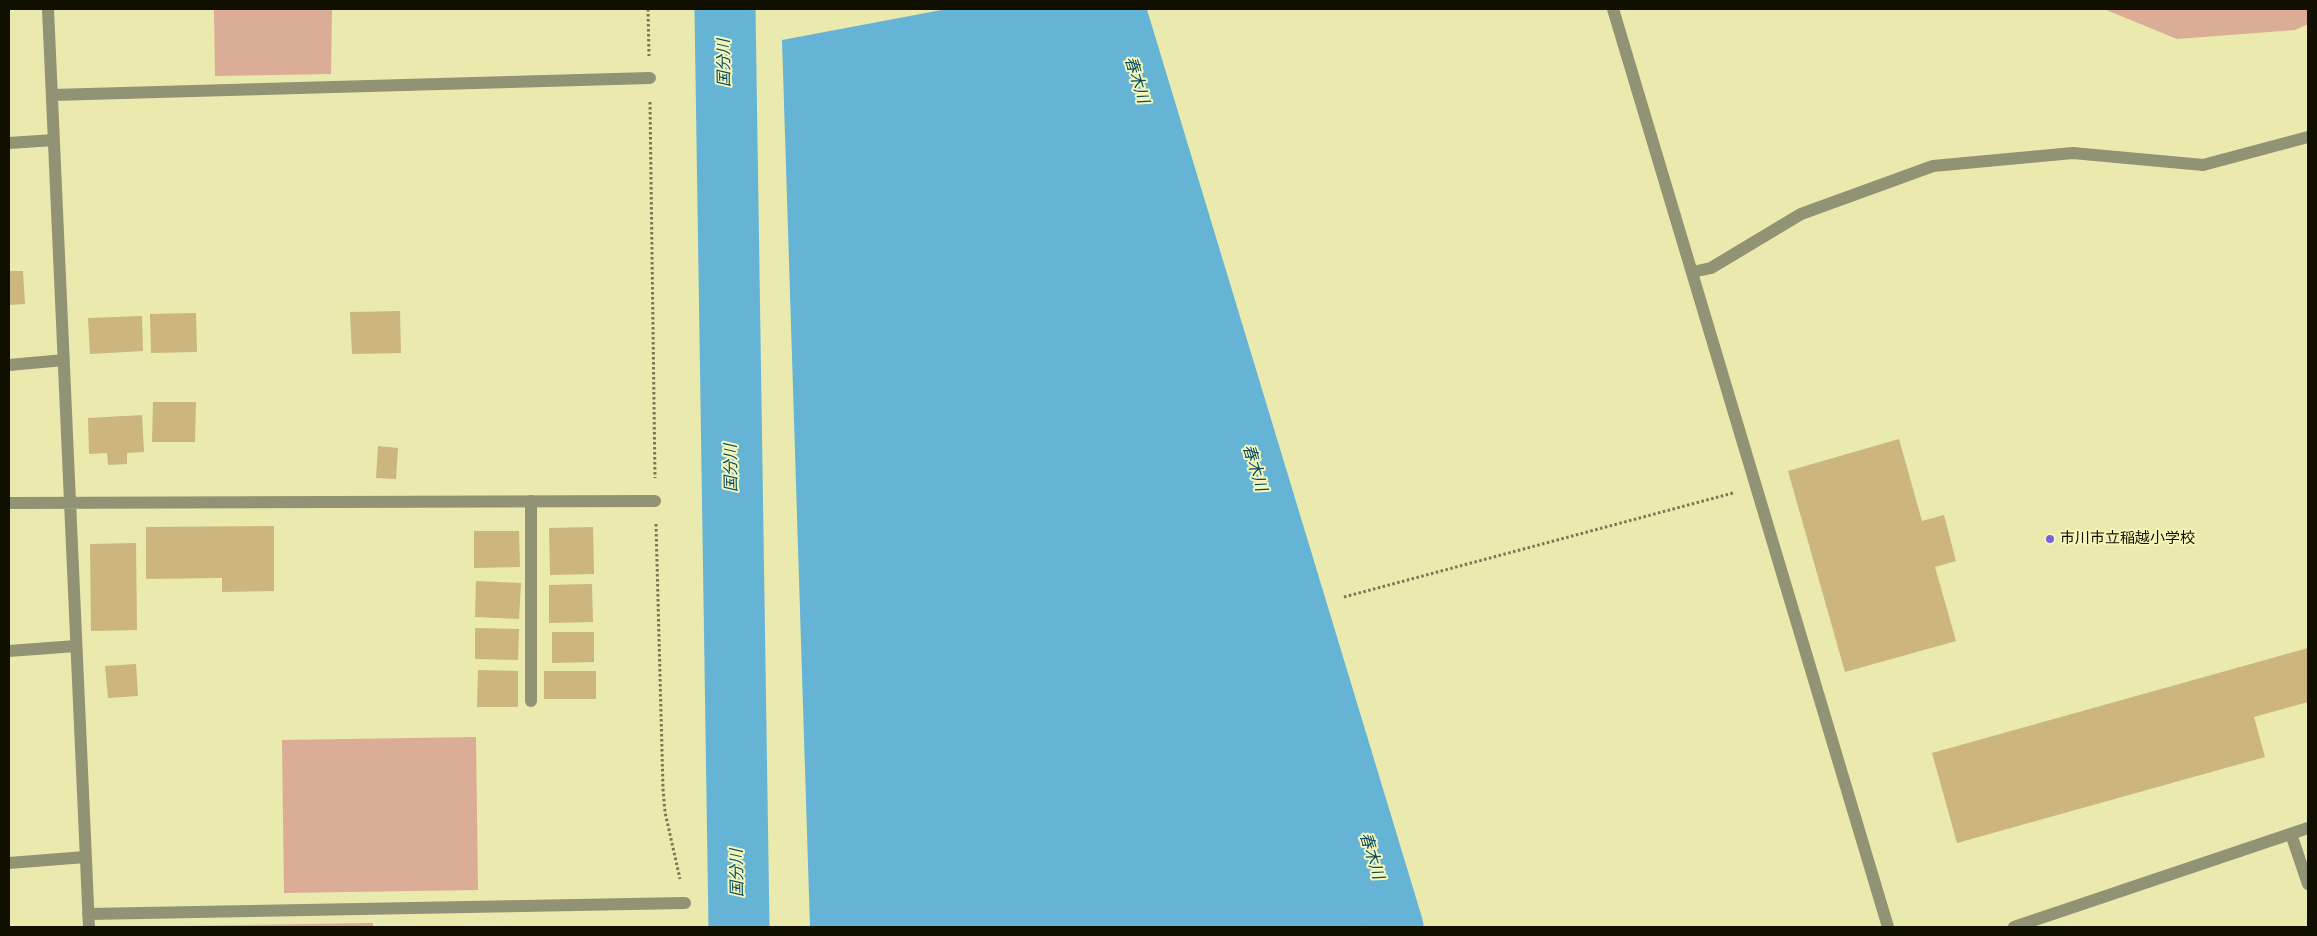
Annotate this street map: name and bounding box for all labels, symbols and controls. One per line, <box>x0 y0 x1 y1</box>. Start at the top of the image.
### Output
water label: 国分川 <box>715 39 735 87</box>
water label: 春木川 <box>1120 54 1152 106</box>
water label: 春木川 <box>1238 442 1270 494</box>
water label: 国分川 <box>722 444 742 492</box>
place label: 市川市立稲越小学校 <box>2060 530 2195 548</box>
marker: 市川市立稲越小学校 <box>2044 533 2056 545</box>
water label: 春木川 <box>1355 830 1387 882</box>
water label: 国分川 <box>728 849 748 897</box>

